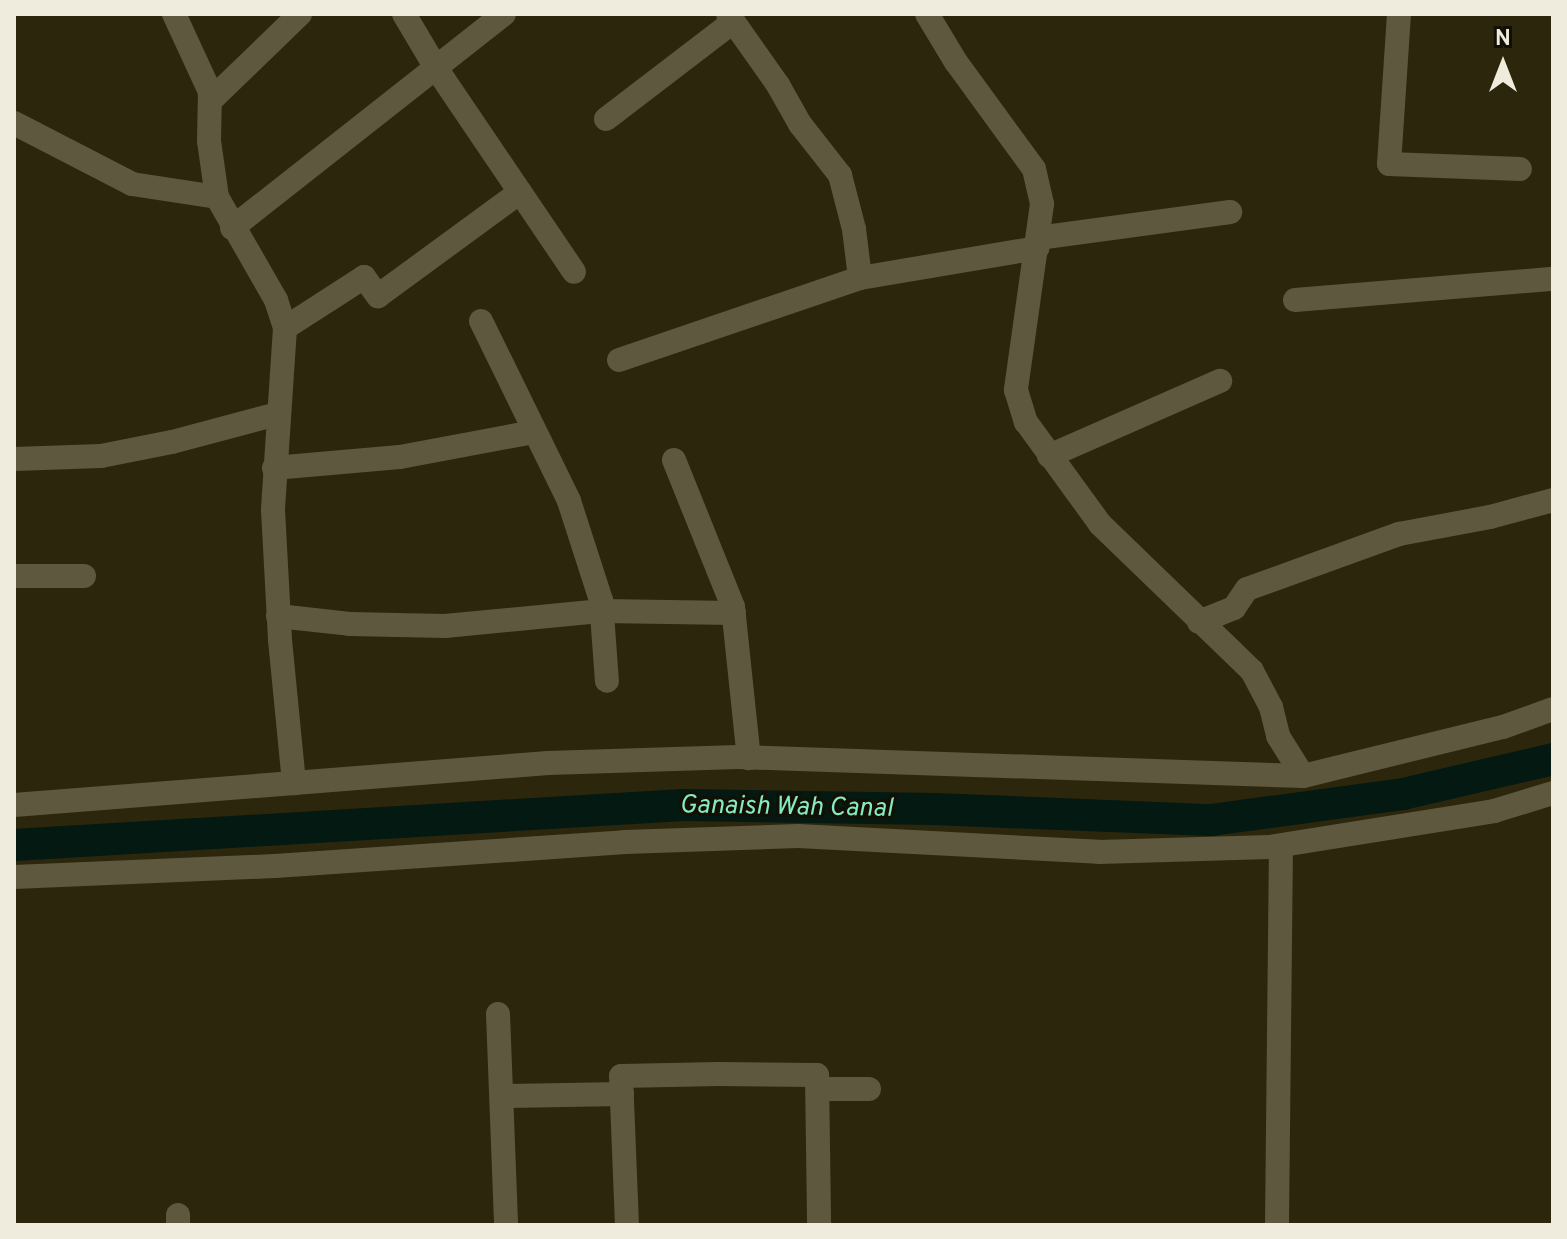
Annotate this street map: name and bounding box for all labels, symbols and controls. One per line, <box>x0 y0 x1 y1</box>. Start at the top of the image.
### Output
north arrow <box>1463 24 1543 104</box>
text: N <box>1495 26 1511 53</box>
water label: Ganaish Wah Canal <box>679 791 893 825</box>

